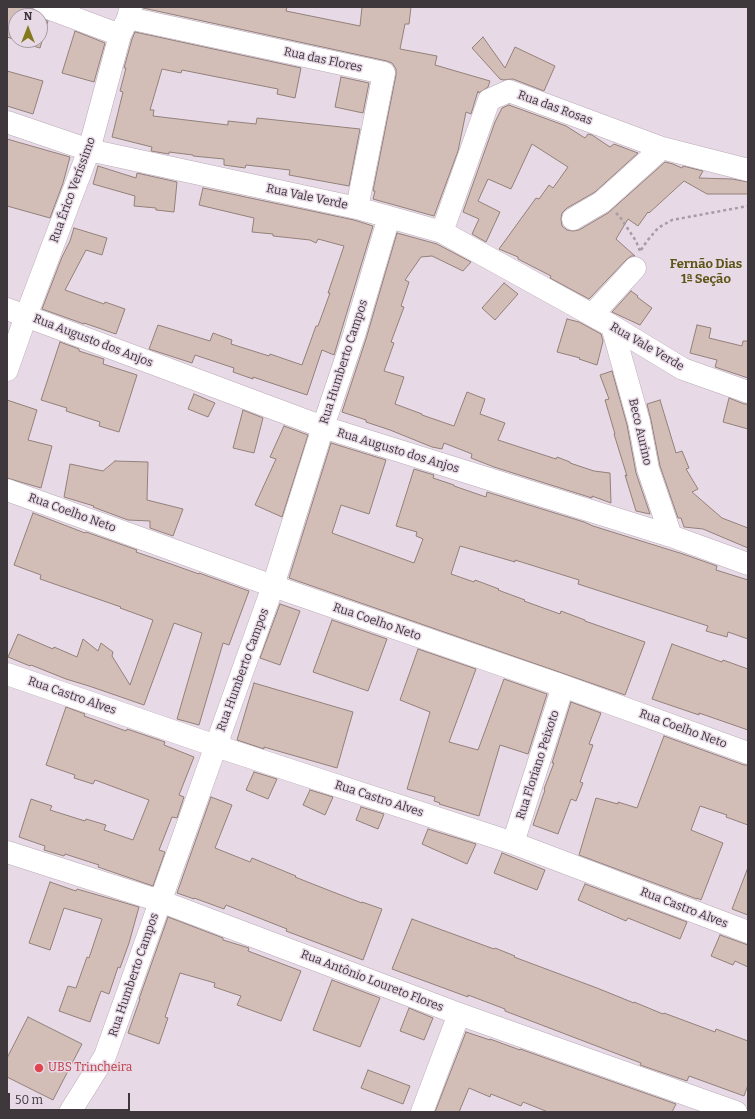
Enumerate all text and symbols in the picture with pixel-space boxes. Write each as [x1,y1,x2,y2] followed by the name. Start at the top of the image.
[8,8,48,48] north arrow
[24,10,32,23] text: N
[282,45,364,75] street label: Rua das Flores
[516,88,594,128] street label: Rua das Rosas
[47,135,99,245] street label: Rua Érico Veríssimo
[265,181,349,213] street label: Rua Vale Verde
[670,256,742,287] district label: Fernão Dias 1ª Seção
[317,298,371,426] street label: Rua Humberto Campos
[31,312,155,370] street label: Rua Augusto dos Anjos
[607,320,687,374] street label: Rua Vale Verde
[625,397,655,467] street label: Beco Aurino
[335,426,461,476] street label: Rua Augusto dos Anjos
[26,490,118,536] street label: Rua Coelho Neto
[331,600,423,644] street label: Rua Coelho Neto
[214,606,272,734] street label: Rua Humberto Campos
[26,674,118,718] street label: Rua Castro Alves
[637,706,729,752] street label: Rua Coelho Neto
[514,709,562,821] street label: Rua Floriano Peixoto
[333,778,425,820] street label: Rua Castro Alves
[638,885,730,931] street label: Rua Castro Alves
[106,911,162,1039] street label: Rua Humberto Campos
[299,947,445,1015] street label: Rua Antônio Loureto Flores
[48,1061,132,1075] place label: UBS Trincheira
[33,1062,45,1074] marker: UBS Trincheira
[10,1085,132,1111] scale bar
[15,1093,43,1107] text: 50 m

